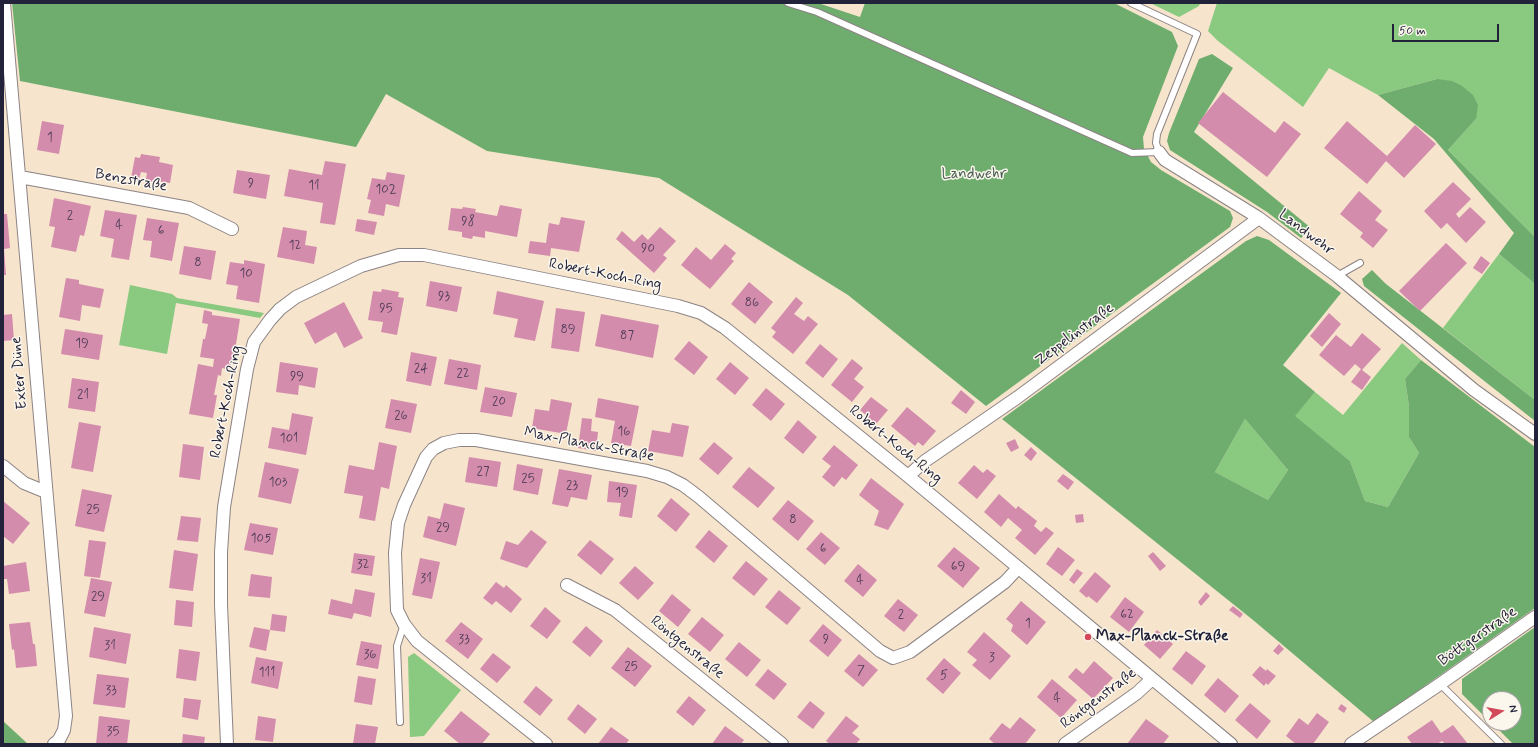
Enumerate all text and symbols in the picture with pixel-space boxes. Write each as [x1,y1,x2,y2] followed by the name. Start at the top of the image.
[1394,16,1501,42] scale bar
[1399,23,1426,39] text: 50 m
[47,130,53,146] house number: 1
[94,166,168,196] street label: Benzstraße
[941,166,1007,184] park label: Landwehr
[248,176,254,192] house number: 9
[308,178,320,194] house number: 11
[376,182,396,198] house number: 102
[1275,206,1337,260] street label: Landwehr
[67,208,73,224] house number: 2
[461,214,475,230] house number: 98
[115,218,123,234] house number: 4
[158,223,164,239] house number: 6
[289,238,301,254] house number: 12
[641,241,655,257] house number: 90
[194,255,202,271] house number: 8
[547,255,663,295] street label: Robert-Koch-Ring
[239,266,253,282] house number: 10
[438,289,450,305] house number: 93
[745,295,759,311] house number: 86
[1032,300,1118,370] street label: Zeppelinstraße
[379,301,393,317] house number: 95
[560,322,576,338] house number: 89
[620,328,634,344] house number: 87
[8,336,32,410] street label: Exter Düne
[75,336,89,352] house number: 19
[207,344,247,460] street label: Robert-Koch-Ring
[414,361,428,377] house number: 24
[456,366,470,382] house number: 22
[290,369,304,385] house number: 99
[77,387,89,403] house number: 21
[492,394,506,410] house number: 20
[845,402,945,488] street label: Robert-Koch-Ring
[394,408,408,424] house number: 26
[522,424,656,466] street label: Max-Planck-Straße
[618,424,630,440] house number: 16
[280,431,298,447] house number: 101
[477,464,489,480] house number: 27
[521,471,535,487] house number: 25
[269,475,287,491] house number: 103
[566,478,578,494] house number: 23
[615,485,629,501] house number: 19
[86,502,100,518] house number: 25
[789,512,797,528] house number: 8
[436,520,450,536] house number: 29
[251,531,271,547] house number: 105
[820,541,826,557] house number: 6
[357,557,369,573] house number: 32
[951,559,965,575] house number: 69
[420,571,432,587] house number: 31
[856,573,864,589] house number: 4
[91,589,105,605] house number: 29
[1435,603,1521,671] street label: Böttgerstraße
[898,607,904,623] house number: 2
[1120,607,1134,623] house number: 62
[646,613,728,683] street label: Röntgenstraße
[1025,616,1031,632] house number: 1
[1096,628,1228,646] place label: Max-Planck-Straße
[458,632,470,648] house number: 33
[823,632,829,648] house number: 9
[1083,632,1093,642] marker: Max-Planck-Straße
[104,638,116,654] house number: 31
[363,647,377,663] house number: 36
[989,650,995,666] house number: 3
[624,659,638,675] house number: 25
[857,663,865,679] house number: 7
[259,665,275,681] house number: 111
[1058,665,1140,733] street label: Röntgenstraße
[940,668,948,684] house number: 5
[105,683,117,699] house number: 33
[1053,691,1061,707] house number: 4
[1482,691,1522,731] north arrow
[1505,704,1520,714] text: N
[107,724,119,740] house number: 35

